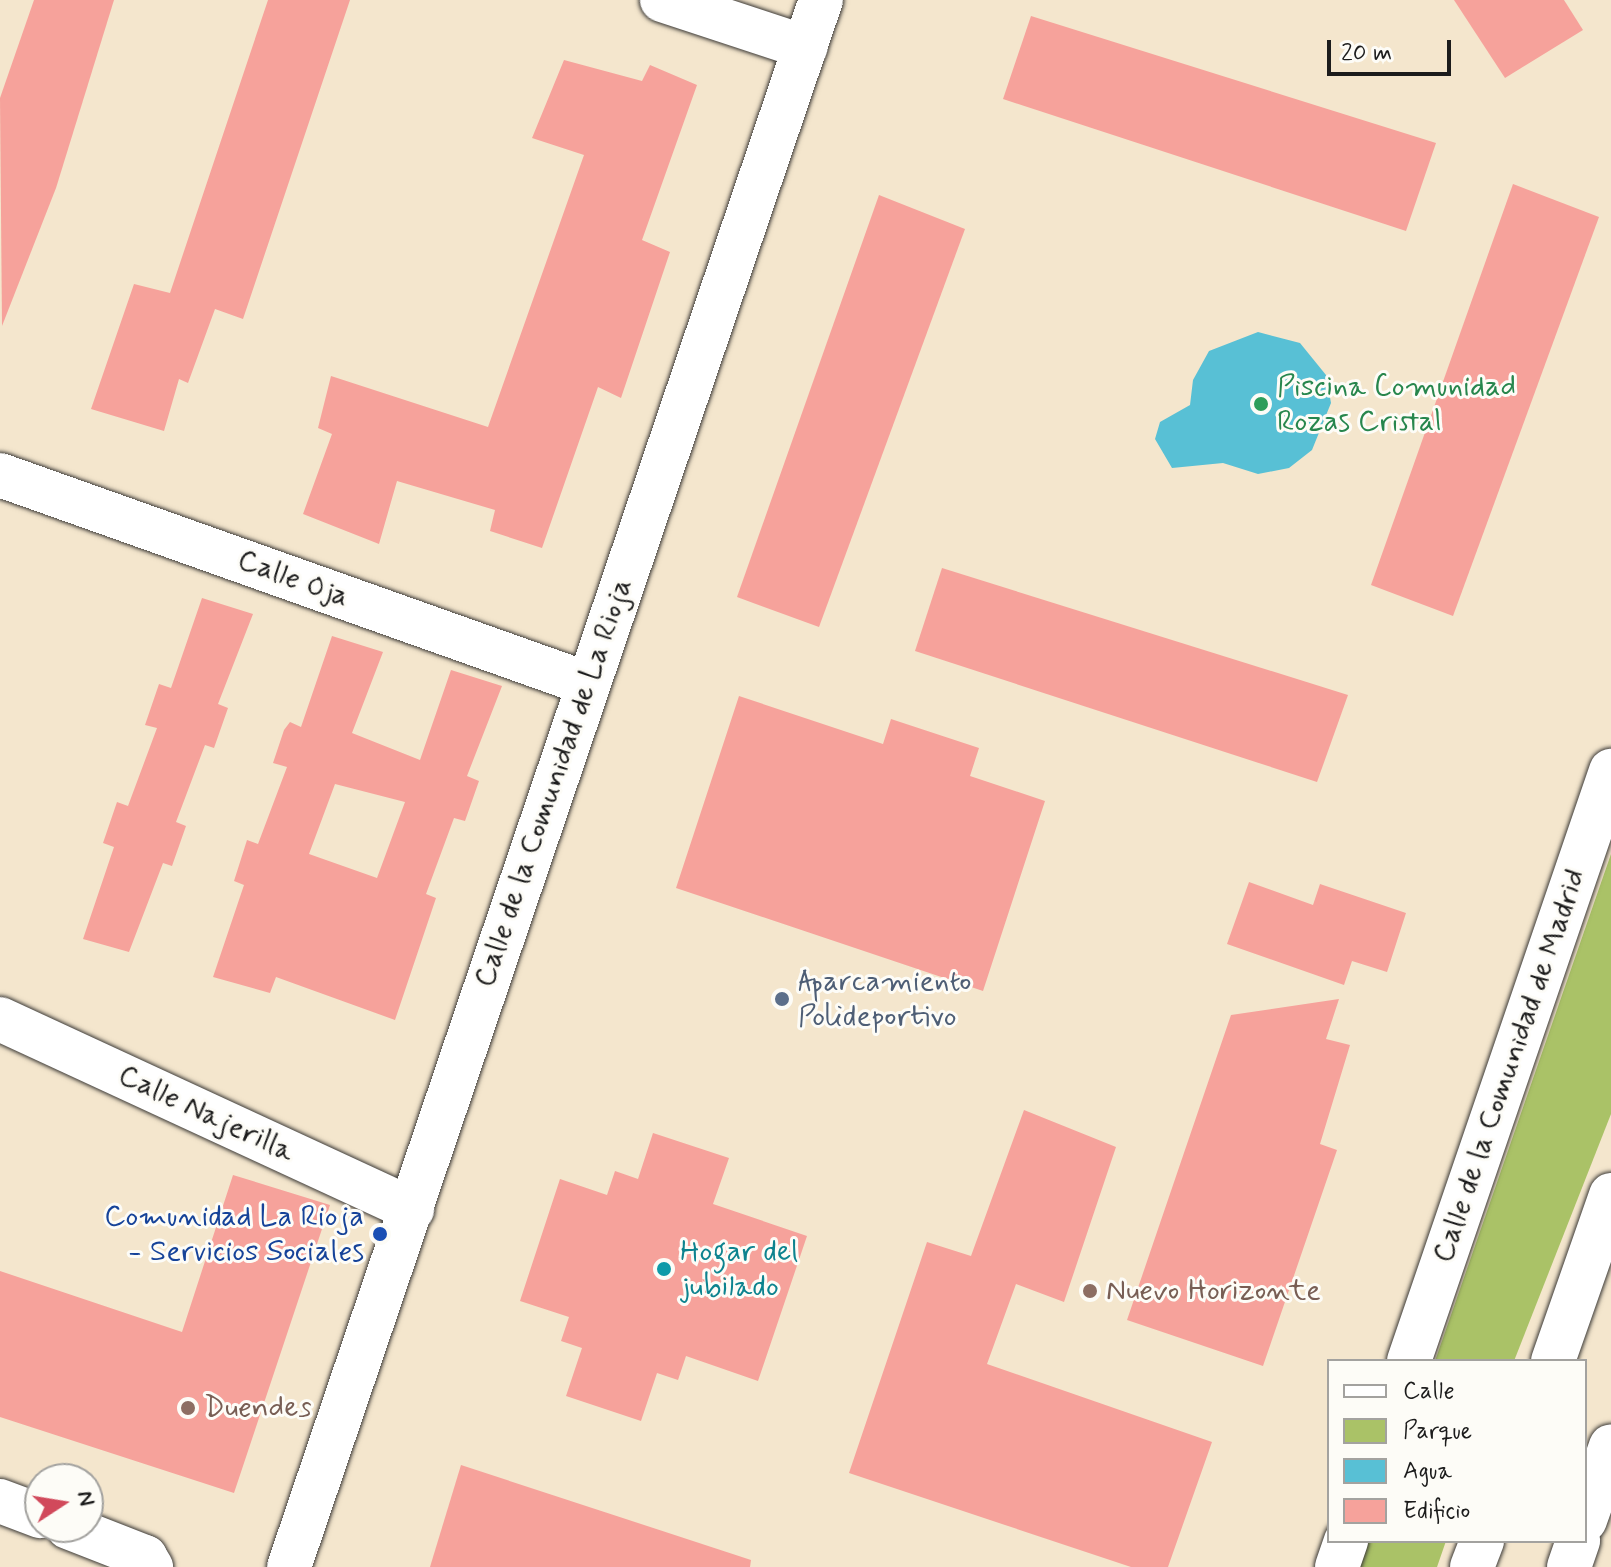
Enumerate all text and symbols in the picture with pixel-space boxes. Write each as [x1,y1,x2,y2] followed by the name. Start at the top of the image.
[1331,24,1455,74] scale bar
[1341,38,1392,69] text: 20 m
[1277,369,1522,440] place label: Piscina Comunidad Rozas Cristal
[1252,395,1270,413] marker: Piscina Comunidad Rozas Cristal
[232,542,354,616] street label: Calle Oja
[465,569,643,997] street label: Calle de la Comunidad de La Rioja
[1424,860,1596,1272] street label: Calle de la Comunidad de Madrid
[798,964,971,1034] place label: Aparcamiento Polideportivo
[773,990,791,1008] marker: Aparcamiento Polideportivo
[115,1059,297,1169] street label: Calle Najerilla
[100,1199,364,1270] place label: Comunidad La Rioja - Servicios Sociales
[371,1225,389,1243] marker: Comunidad La Rioja - Servicios Sociales
[680,1234,799,1304] place label: Hogar del jubilado
[655,1260,673,1278] marker: Hogar del jubilado
[1106,1273,1307,1309] place label: Nuevo Horizonte
[1081,1282,1099,1300] marker: Nuevo Horizonte
[1327,1359,1587,1543] legend
[1403,1376,1455,1407] text: Calle
[204,1390,312,1426] place label: Duendes
[179,1399,197,1417] marker: Duendes
[1403,1416,1472,1447] text: Parque
[1403,1456,1452,1487] text: Agua
[24,1463,104,1543] north arrow
[70,1488,101,1509] text: N
[1403,1496,1470,1527] text: Edificio

